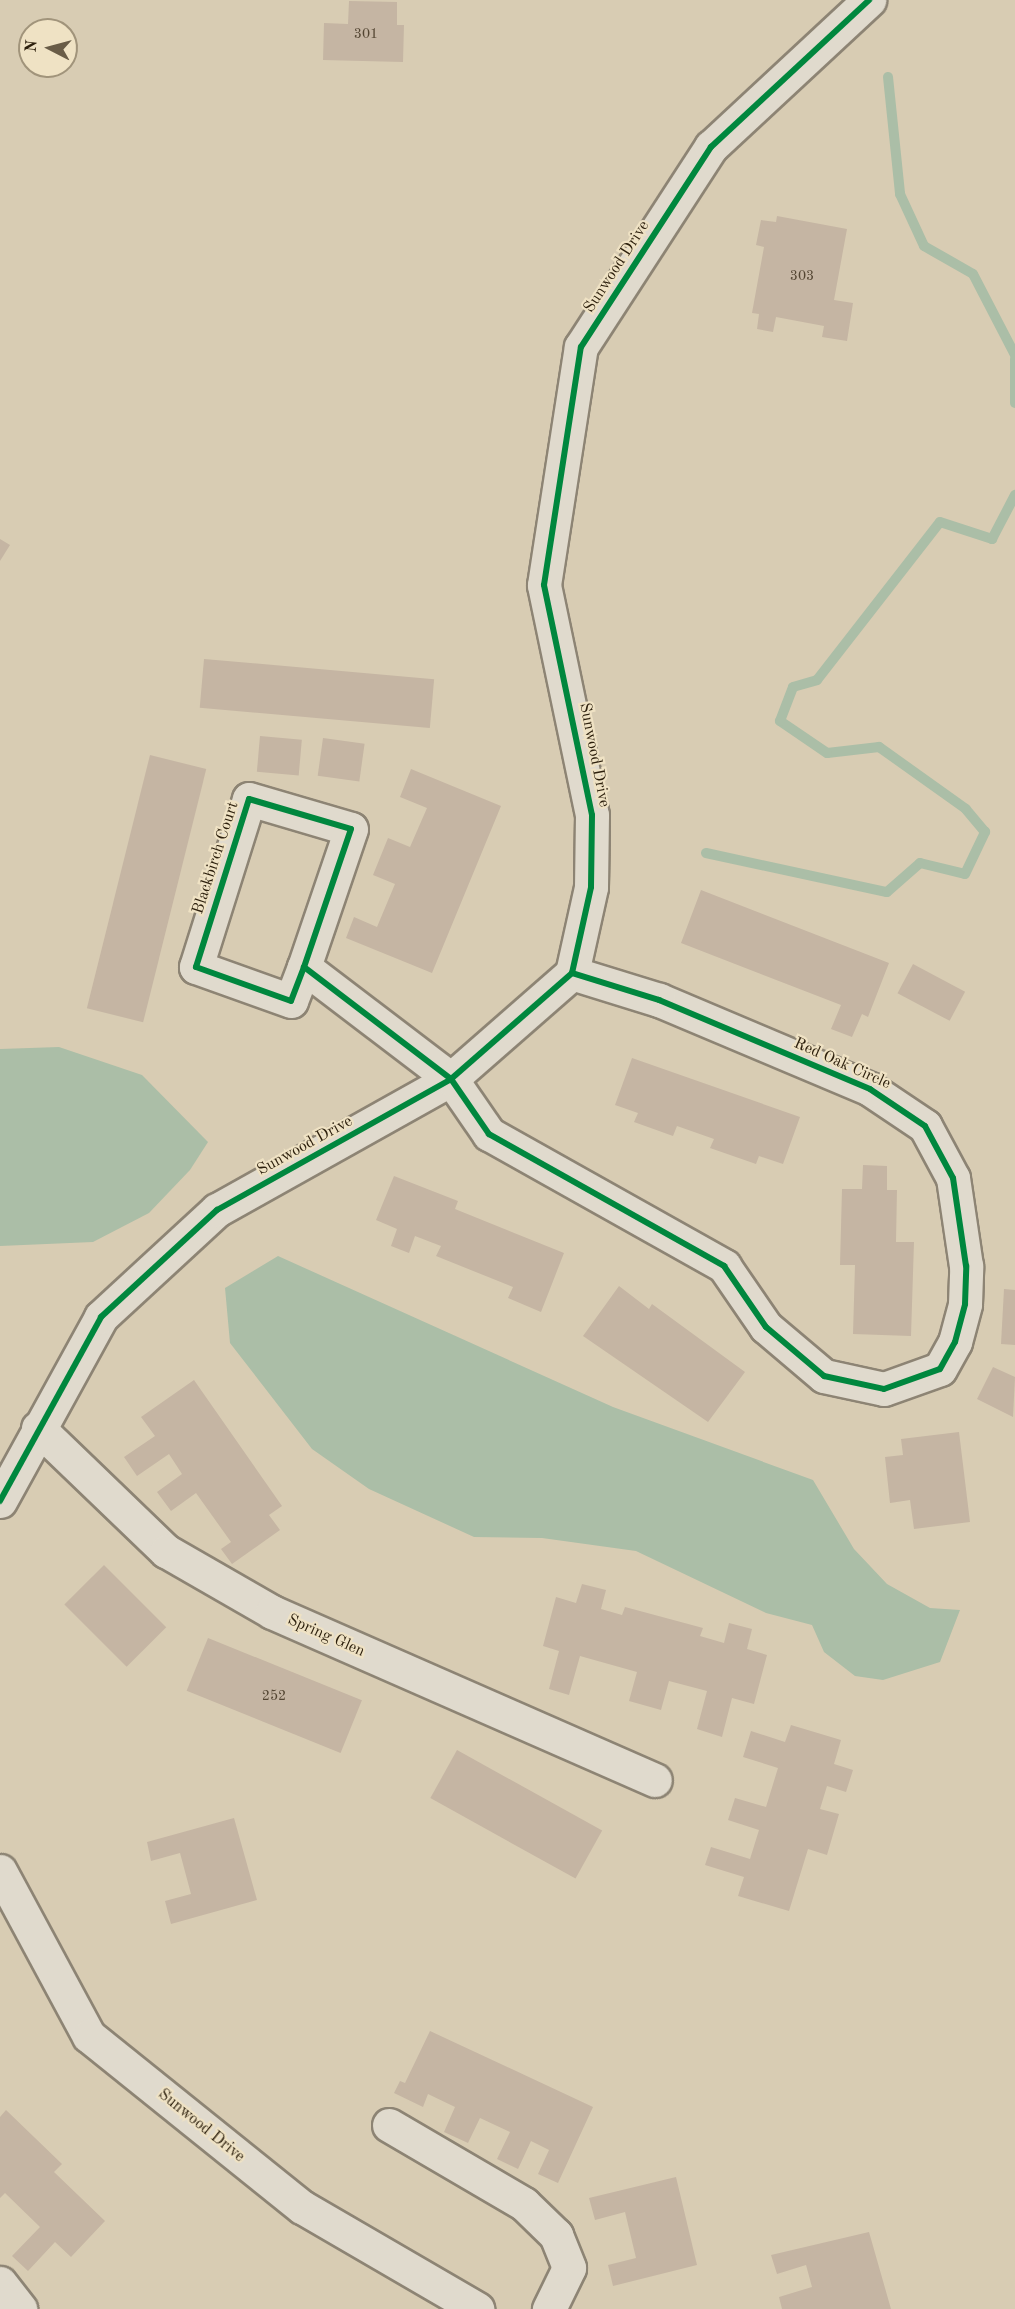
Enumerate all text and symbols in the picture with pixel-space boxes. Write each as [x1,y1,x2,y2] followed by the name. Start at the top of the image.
[18,18,78,78] north arrow
[354,26,378,42] house number: 301
[23,39,41,53] text: N
[580,217,654,317] street label: Sunwood Drive
[790,268,814,284] house number: 303
[574,701,614,809] street label: Sunwood Drive
[189,799,243,917] street label: Blackbirch Court
[791,1034,893,1094] street label: Red Oak Circle
[254,1112,356,1180] street label: Sunwood Drive
[284,1610,368,1662] street label: Spring Glen
[262,1688,286,1704] house number: 252
[154,2085,248,2167] street label: Sunwood Drive

